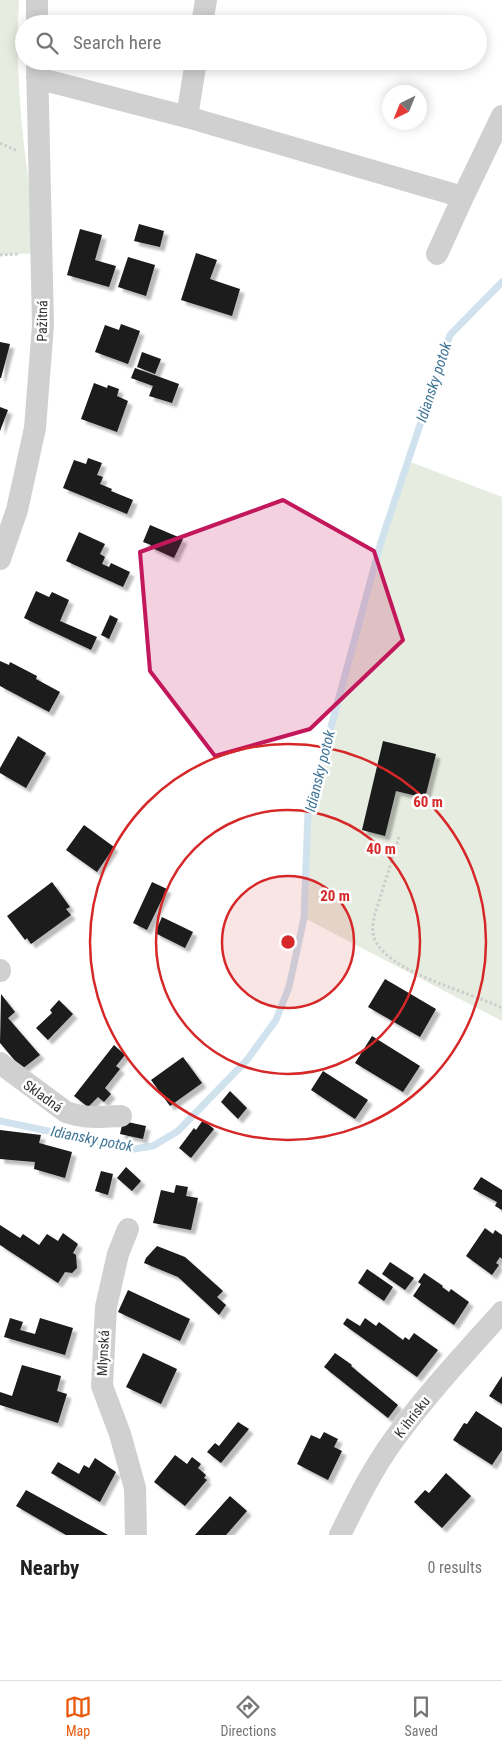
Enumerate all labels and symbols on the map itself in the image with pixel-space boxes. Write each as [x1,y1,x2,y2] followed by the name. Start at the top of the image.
[382,85,427,130] north arrow
[34,300,50,342] street label: Pažitná
[413,339,456,424] water label: Idiansky potok
[301,728,339,814] water label: Idiansky potok
[413,793,443,811] text: 60 m
[366,840,396,858] text: 40 m
[320,887,350,905] text: 20 m
[279,933,297,951] centre of rings
[21,1077,65,1115] street label: Skladná
[49,1122,135,1156] water label: Idiansky potok
[94,1330,112,1376] street label: Mlynská
[391,1393,433,1441] street label: K ihrisku

